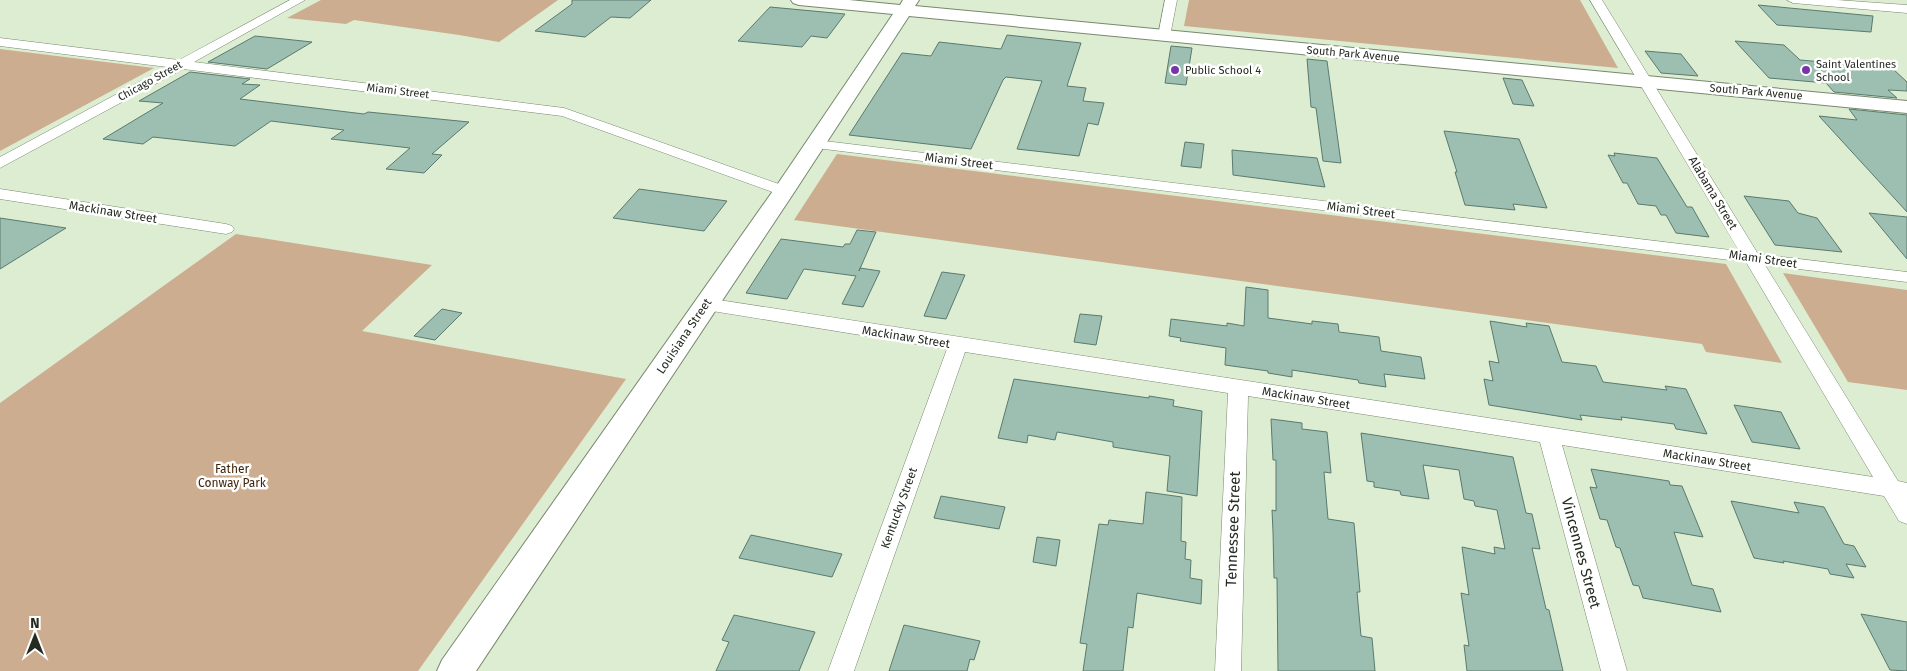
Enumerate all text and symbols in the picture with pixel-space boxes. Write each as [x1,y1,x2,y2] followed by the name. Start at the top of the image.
[1306,43,1400,65] street label: South Park Avenue
[116,58,184,104] street label: Chicago Street
[1816,58,1896,84] place label: Saint Valentines School
[1169,64,1181,76] marker: Public School 4
[1185,64,1261,77] place label: Public School 4
[1800,64,1812,76] marker: Saint Valentines School
[366,81,430,101] street label: Miami Street
[1709,81,1803,103] street label: South Park Avenue
[924,150,995,172] street label: Miami Street
[1686,154,1741,233] street label: Alabama Street
[68,198,159,226] street label: Mackinaw Street
[1326,199,1397,221] street label: Miami Street
[1728,247,1799,271] street label: Miami Street
[654,295,715,376] street label: Louisiana Street
[861,323,952,351] street label: Mackinaw Street
[1261,384,1352,412] street label: Mackinaw Street
[1662,446,1753,474] street label: Mackinaw Street
[198,462,267,490] park label: Father Conway Park
[878,465,920,550] street label: Kentucky Street
[1222,470,1244,587] street label: Tennessee Street
[1558,496,1605,611] street label: Vincennes Street
[10,611,60,661] north arrow
[30,615,40,632] text: N

